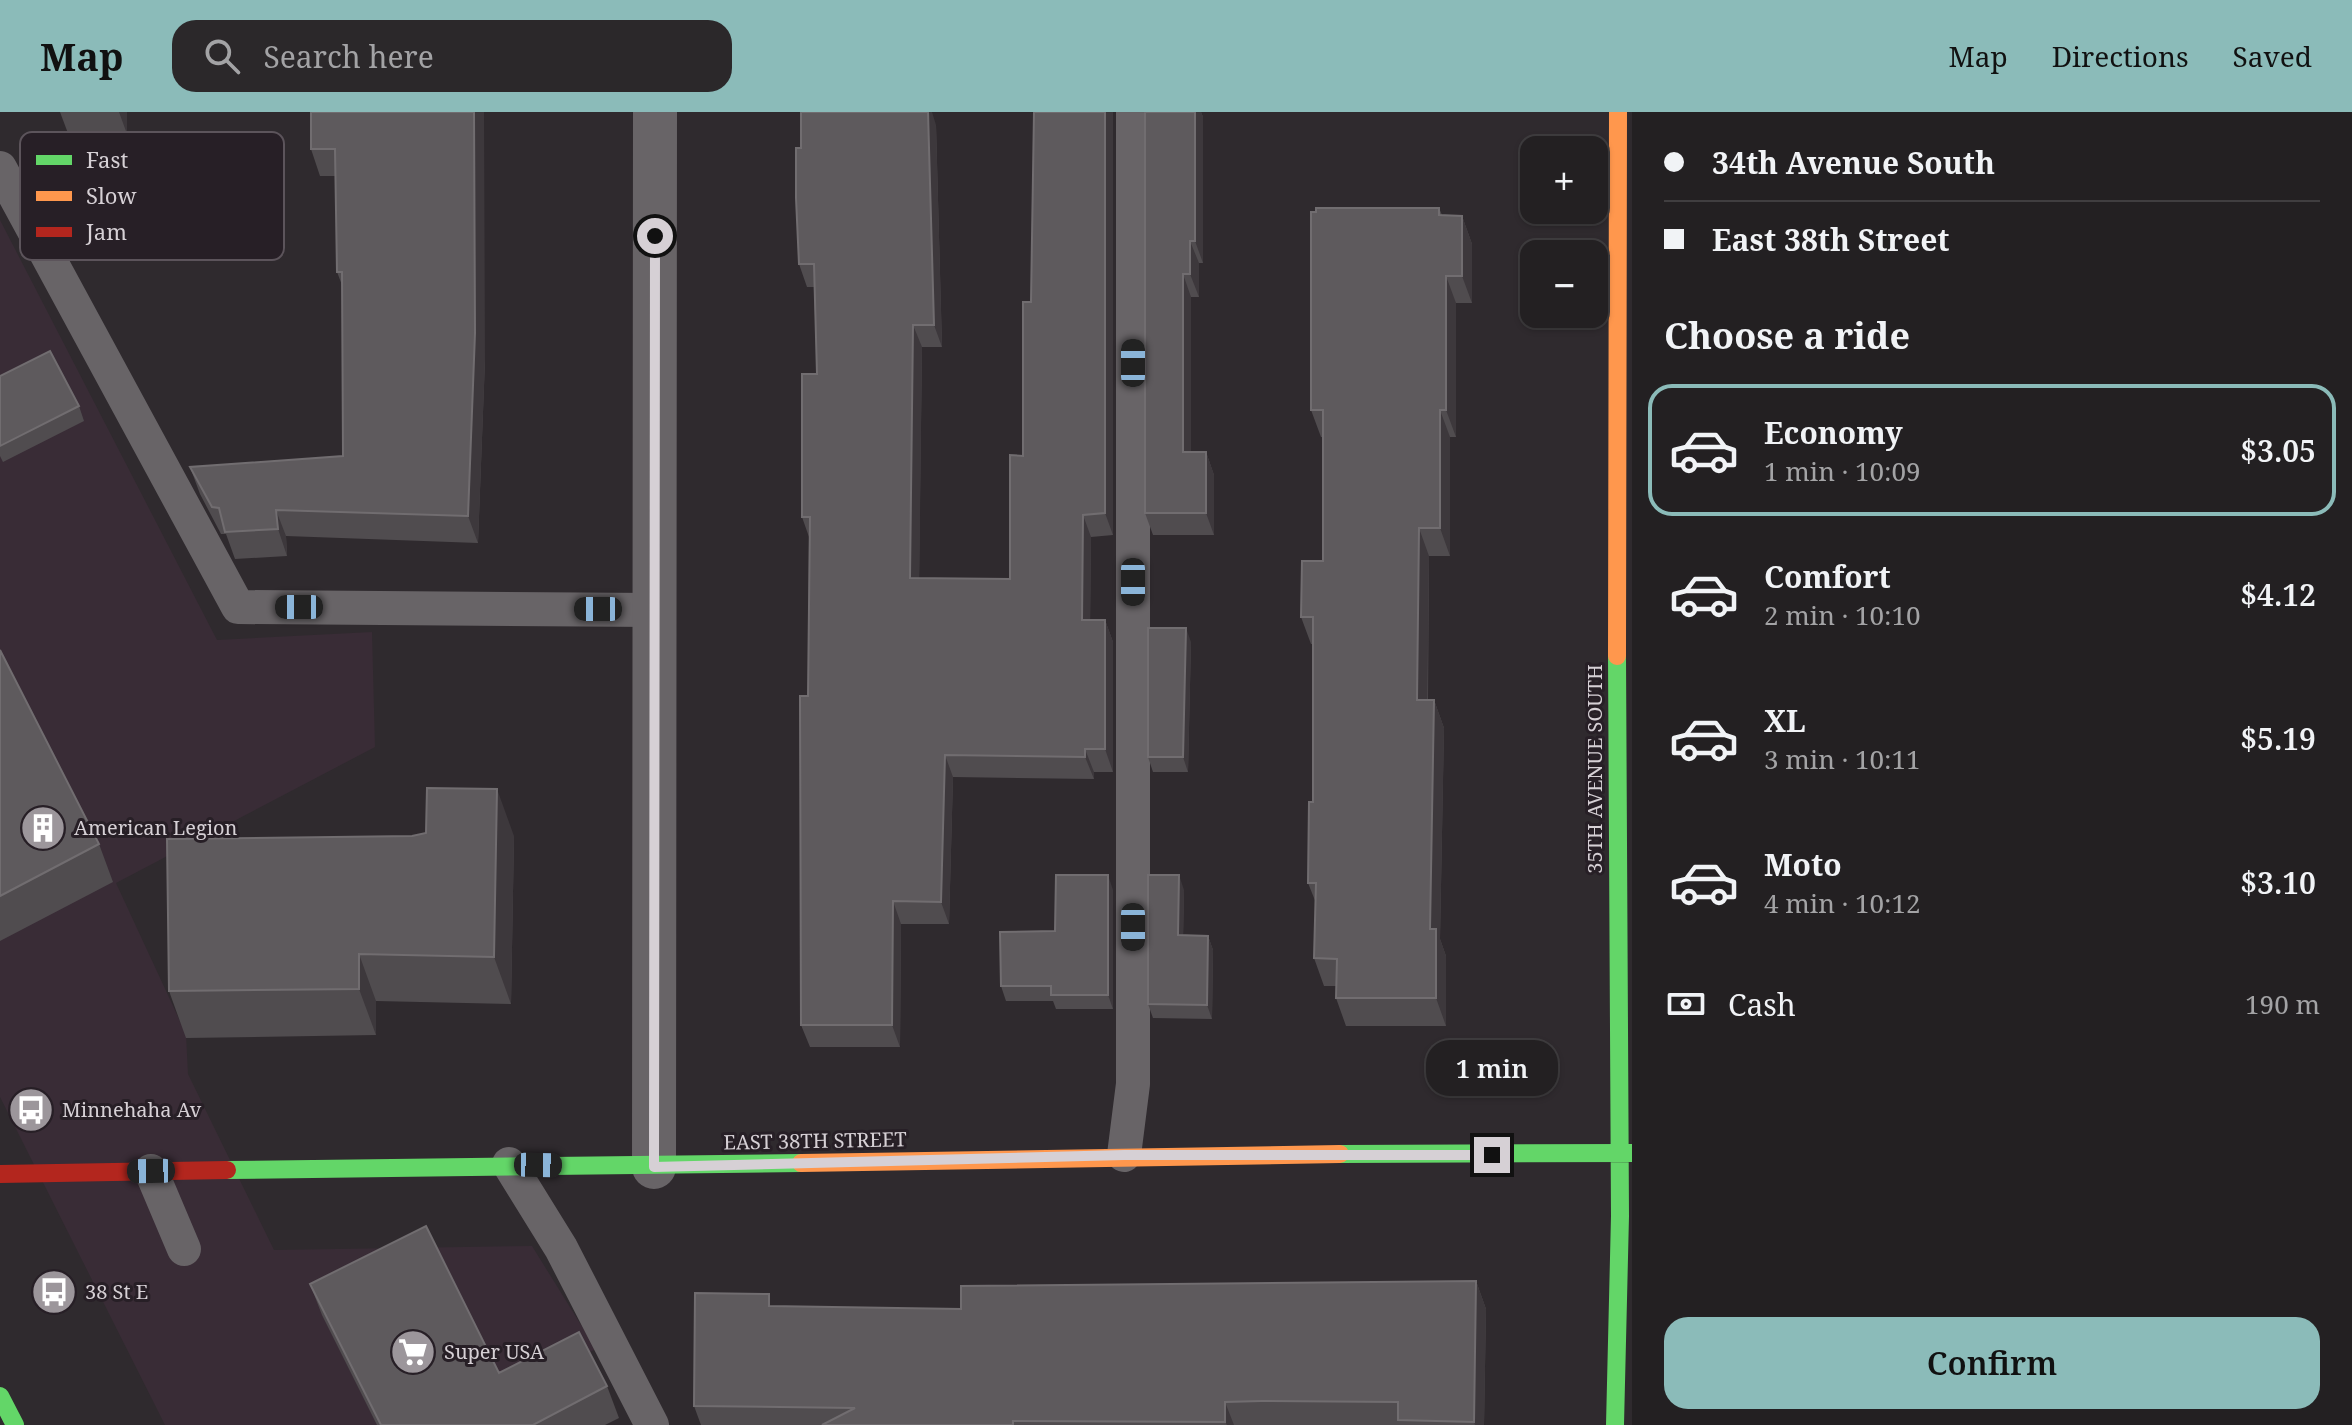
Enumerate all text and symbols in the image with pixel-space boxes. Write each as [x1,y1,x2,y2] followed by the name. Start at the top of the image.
[172,20,732,92] search box
[40,30,124,82] text: Map
[200,34,244,78] icon: search
[264,36,434,77] text: Search here
[1948,37,2008,75] text: Map
[2052,37,2189,75] text: Directions
[2233,37,2312,75] text: Saved
[20,132,284,260] legend
[1520,136,1608,328] map controls
[1520,136,1608,224] button: +
[1712,142,1995,183] text: 34th Avenue South
[86,144,128,174] text: Fast
[86,180,136,210] text: Slow
[85,216,127,246] text: Jam
[637,218,673,254] route start
[1712,219,1950,260] text: East 38th Street
[1520,240,1608,328] button: −
[1664,311,1910,360] text: Choose a ride
[1121,339,1145,387] car
[1764,412,1903,453] text: Economy
[1668,414,1740,486] icon: car
[2240,430,2316,471] text: $3.05
[1764,453,1921,489] text: 1 min · 10:09
[1764,556,1891,597] text: Comfort
[1121,558,1145,606] car
[1668,558,1740,630] icon: car
[2240,574,2316,615] text: $4.12
[275,595,323,619] car
[574,597,622,621] car
[1764,597,1921,633] text: 2 min · 10:10
[1581,664,1608,874] street label: 35TH AVENUE SOUTH
[1764,700,1806,741] text: XL
[1668,702,1740,774] icon: car
[2240,718,2316,759] text: $5.19
[1764,741,1921,777] text: 3 min · 10:11
[19,804,67,852] building icon: American Legion
[74,814,238,841] place label: American Legion
[1764,844,1842,885] text: Moto
[1668,846,1740,918] icon: car
[2240,862,2316,903] text: $3.10
[1764,885,1921,921] text: 4 min · 10:12
[1121,903,1145,951] car
[1664,982,1708,1026] icon: cash
[1728,984,1796,1025] text: Cash
[2245,986,2320,1022] text: 190 m
[1426,1039,1558,1095] callout: 1 min
[1456,1050,1528,1086] text: 1 min
[7,1086,55,1134] bus stop icon: Minnehaha Av
[62,1096,202,1123] place label: Minnehaha Av
[723,1125,907,1156] street label: EAST 38TH STREET
[1474,1137,1510,1173] route end
[514,1153,562,1177] car
[127,1159,175,1183] car
[30,1268,78,1316] bus stop icon: 38 St E
[85,1278,148,1305] place label: 38 St E
[1664,1317,2320,1409] button: Confirm
[389,1328,437,1376] supermarket icon: Super USA
[444,1338,545,1365] place label: Super USA

